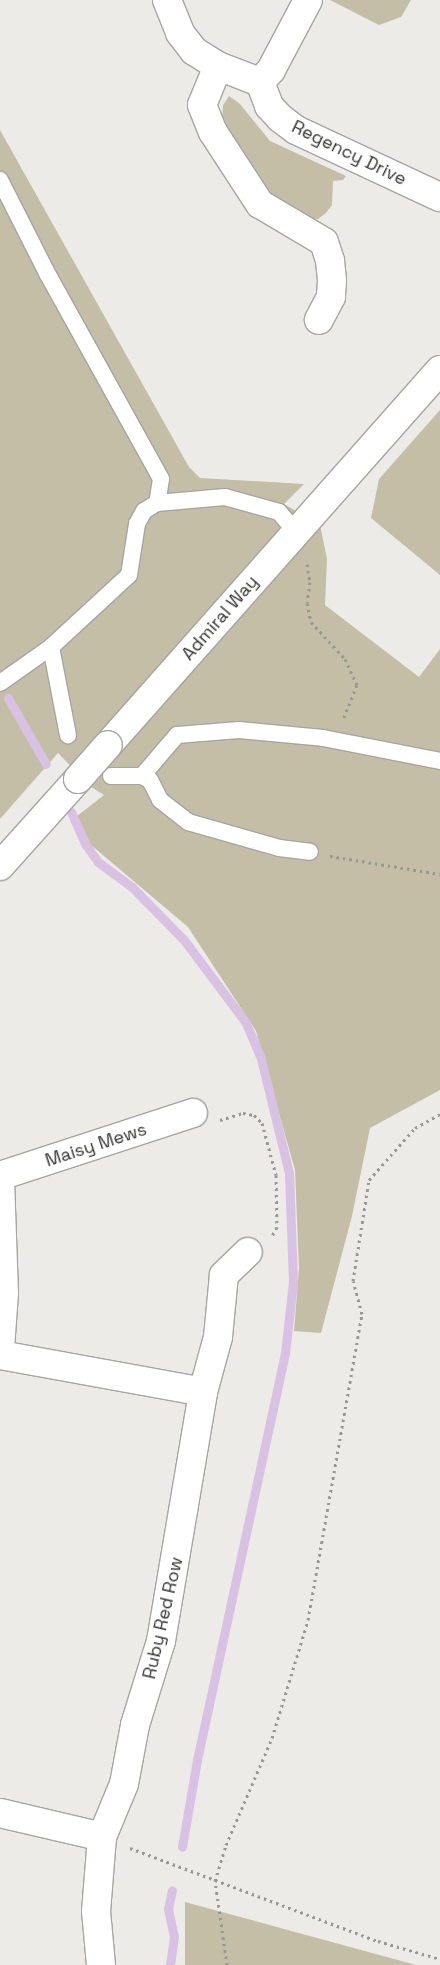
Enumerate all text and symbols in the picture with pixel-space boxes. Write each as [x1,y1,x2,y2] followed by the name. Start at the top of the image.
[288,116,410,190] street label: Regency Drive
[177,571,263,665] street label: Admiral Way
[43,1118,149,1172] street label: Maisy Mews
[138,1555,188,1681] street label: Ruby Red Row

